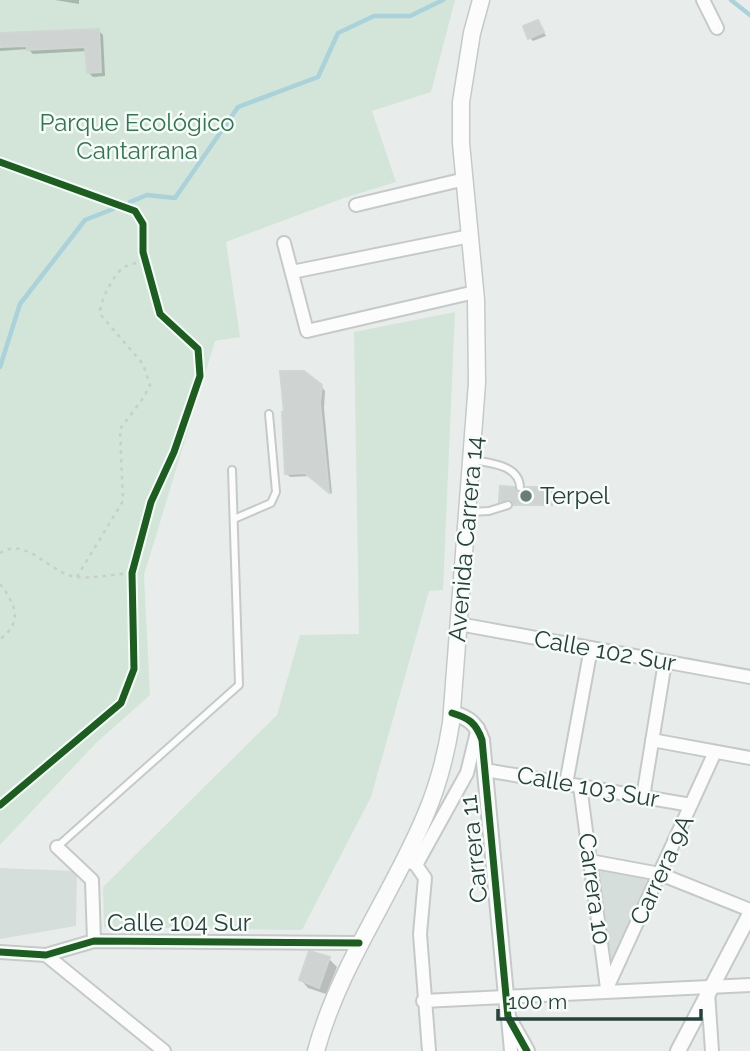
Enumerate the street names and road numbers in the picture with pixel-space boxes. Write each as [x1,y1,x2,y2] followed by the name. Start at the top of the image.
[442,435,489,643] street label: Avenida Carrera 14
[532,624,679,677] street label: Calle 102 Sur
[515,760,662,813] street label: Calle 103 Sur
[453,794,494,904] street label: Carrera 11
[623,810,700,929] street label: Carrera 9A
[572,831,617,947] street label: Carrera 10
[107,908,252,937] street label: Calle 104 Sur

